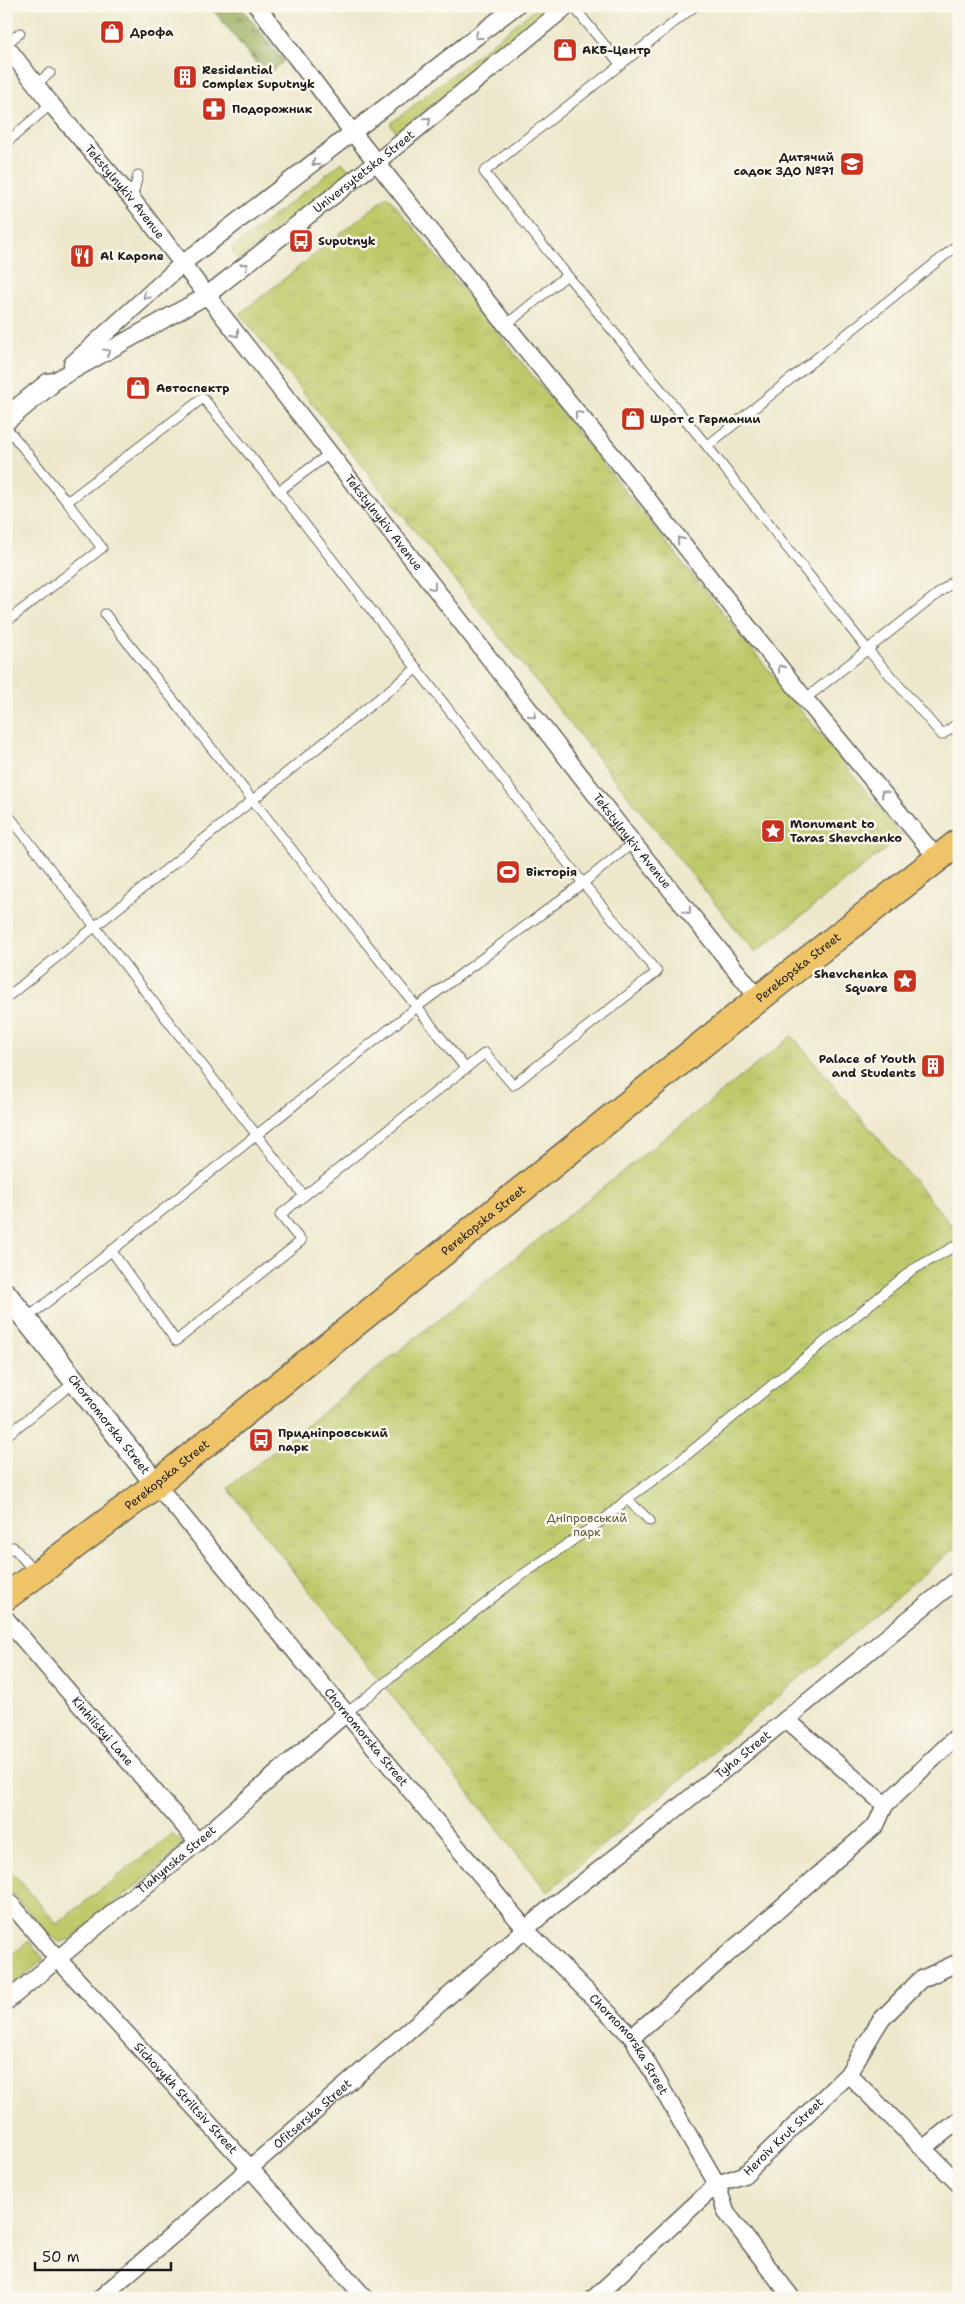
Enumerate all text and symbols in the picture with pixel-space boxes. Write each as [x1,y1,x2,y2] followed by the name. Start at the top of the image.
[99,19,125,45] shop icon: Дрофа
[130,24,174,40] place label: Дрофа
[475,31,484,39] one-way arrow
[552,37,578,63] shop icon: АКБ-Центр
[582,42,651,58] place label: АКБ-Центр
[202,62,315,92] place label: Residential Complex Suputnyk
[172,64,198,90] building icon: Residential Complex Suputnyk
[201,96,227,122] pharmacy icon: Подорожник
[232,101,313,117] place label: Подорожник
[422,118,431,126] one-way arrow
[310,127,418,217] street label: Universytetska Street
[81,141,168,242] street label: Tekstylnykiv Avenue
[734,149,835,179] place label: Дитячий садок ЗДО №71
[839,151,865,177] school or university icon: Дитячий садок ЗДО №71
[312,157,321,165] one-way arrow
[288,228,314,254] bus stop icon: Suputnyk
[318,233,376,249] place label: Suputnyk
[69,243,95,269] restaurant icon: Al Kapone
[100,248,164,264] place label: Al Kapone
[240,263,249,272] one-way arrow
[143,291,152,300] one-way arrow
[231,328,239,337] one-way arrow
[102,348,111,358] one-way arrow
[125,375,151,401] shop icon: Автоспектр
[156,380,229,396] place label: Автоспектр
[620,406,646,432] shop icon: Шрот с Германии
[575,410,584,419] one-way arrow
[650,411,761,427] place label: Шрот с Германии
[341,471,426,574] street label: Tekstylnykiv Avenue
[677,537,686,546] one-way arrow
[427,581,435,590] one-way arrow
[778,665,786,674] one-way arrow
[527,709,536,719] one-way arrow
[589,790,675,892] street label: Tekstylnykiv Avenue
[881,790,890,799] one-way arrow
[790,816,902,846] place label: Monument to Taras Shevchenko
[760,818,786,844] place icon: Monument to Taras Shevchenko
[495,859,521,885] sports icon: Вікторія
[526,864,577,880] place label: Вікторія
[683,905,691,914] one-way arrow
[752,929,844,1006] street label: Perekopska Street
[814,966,889,996] place label: Shevchenka Square
[892,968,918,994] place icon: Shevchenka Square
[819,1051,916,1081] place label: Palace of Youth and Students
[920,1053,946,1079] building icon: Palace of Youth and Students
[438,1182,529,1259] street label: Perekopska Street
[64,1371,153,1478] street label: Chornomorska Street
[278,1425,388,1455] place label: Придніпровський парк
[248,1427,274,1453] bus stop icon: Придніпровський парк
[121,1436,213,1514] street label: Perekopska Street
[547,1510,627,1540] park label: Дніпровський парк
[321,1685,412,1790] street label: Chornomorska Street
[68,1693,137,1769] street label: Kinhiiskyi Lane
[712,1727,774,1782] street label: Tyha Street
[134,1822,219,1898] street label: Tiahynska Street
[586,1990,672,2098] street label: Chornomorska Street
[130,2039,241,2157] street label: Sichovykh Striltsiv Street
[270,2076,355,2152] street label: Ofitserska Street
[740,2094,827,2179] street label: Heroiv Krut Street
[35,2239,171,2271] scale bar
[42,2247,80,2267] text: 50 m

